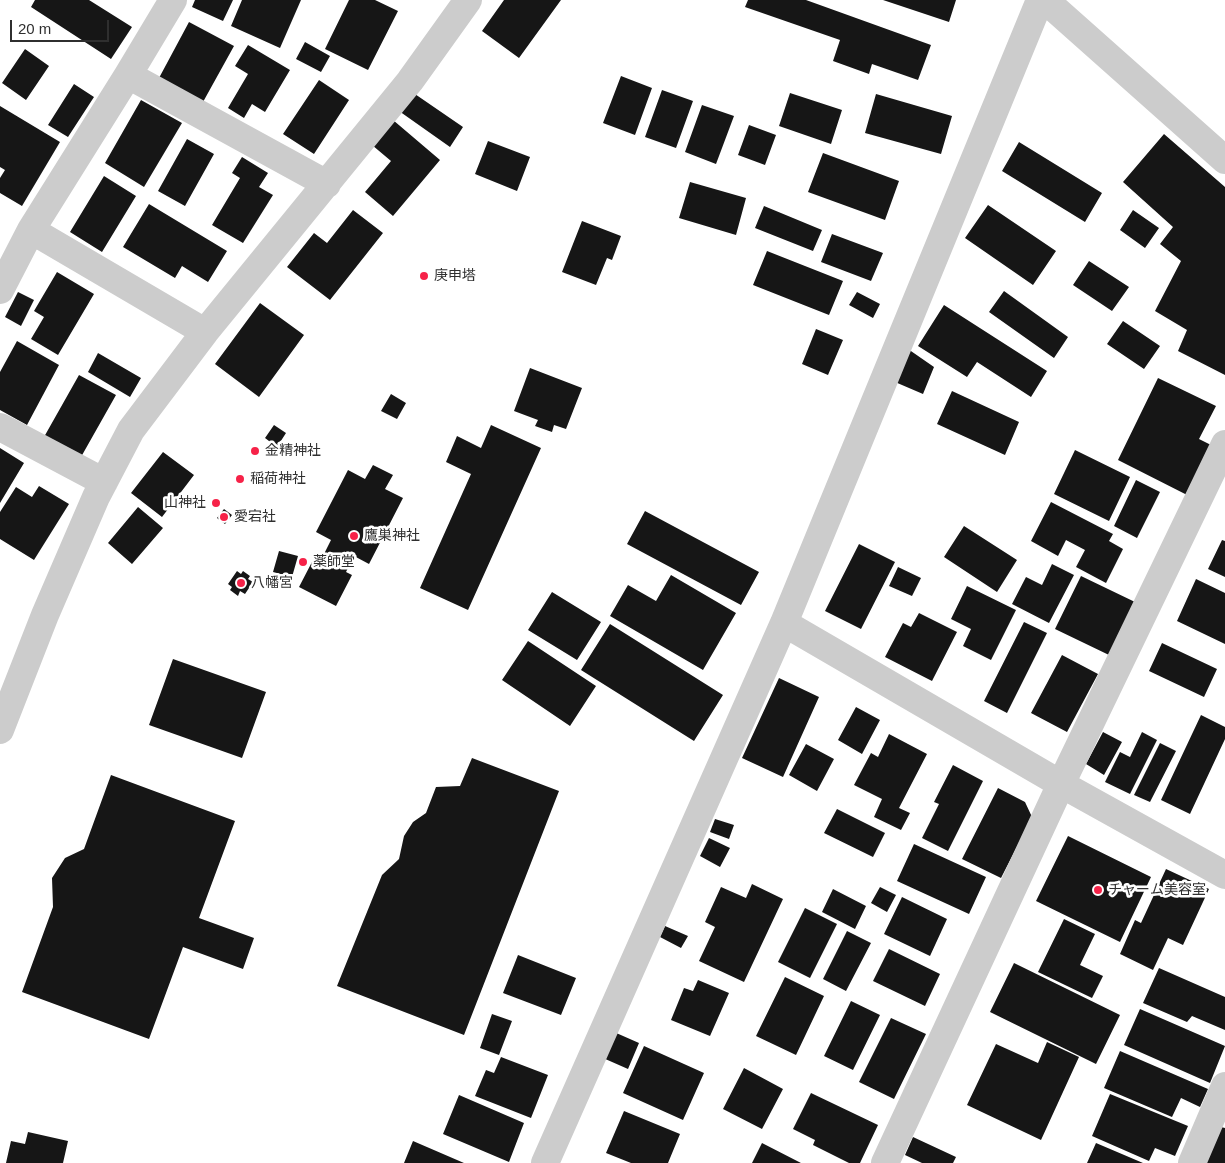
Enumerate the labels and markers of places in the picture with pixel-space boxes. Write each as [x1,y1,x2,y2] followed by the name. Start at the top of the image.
[434,268,476,284] place label: 庚申塔
[418,270,430,282] marker: 庚申塔
[265,443,321,459] place label: 金精神社
[249,445,261,457] marker: 金精神社
[250,471,306,487] place label: 稲荷神社
[234,473,246,485] marker: 稲荷神社
[164,495,206,511] place label: 山神社
[210,497,222,509] marker: 山神社
[234,509,276,525] place label: 愛宕社
[218,511,230,523] marker: 愛宕社
[364,528,420,544] place label: 鷹巣神社
[348,530,360,542] marker: 鷹巣神社
[313,554,355,570] place label: 薬師堂
[297,556,309,568] marker: 薬師堂
[251,575,293,591] place label: 八幡宮
[235,577,247,589] marker: 八幡宮
[1108,882,1206,898] place label: チャーム美容室
[1092,884,1104,896] marker: チャーム美容室

